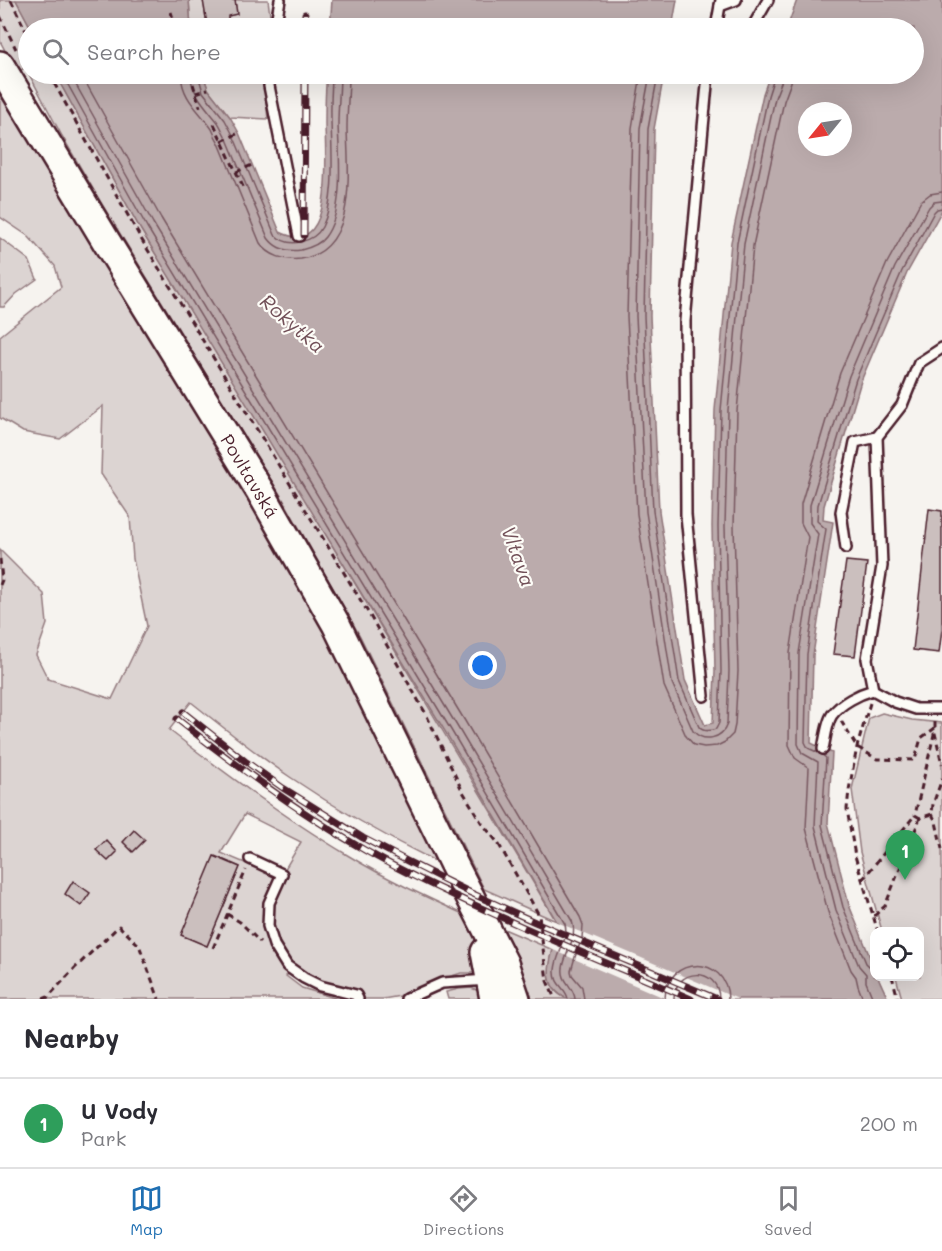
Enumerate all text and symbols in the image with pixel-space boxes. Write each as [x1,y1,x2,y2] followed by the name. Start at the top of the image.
[18,18,924,84] search box
[39,35,72,68] icon: search
[87,37,221,66] text: Search here
[798,102,852,156] north arrow
[255,288,331,358] water label: Rokytka
[216,430,284,522] street label: Povltavská
[496,522,542,590] water label: Vltava
[468,651,497,680] your location
[886,830,924,880] pin: 1
[870,927,924,981] map controls
[870,927,924,981] button: locate
[24,1021,119,1055] text: Nearby
[81,1096,158,1125] text: U Vody
[39,1110,48,1136] text: 1
[860,1110,918,1136] text: 200 m
[81,1125,126,1151] text: Park
[130,1182,163,1239] tab: Map
[423,1182,504,1239] tab: Directions
[764,1182,812,1239] tab: Saved

